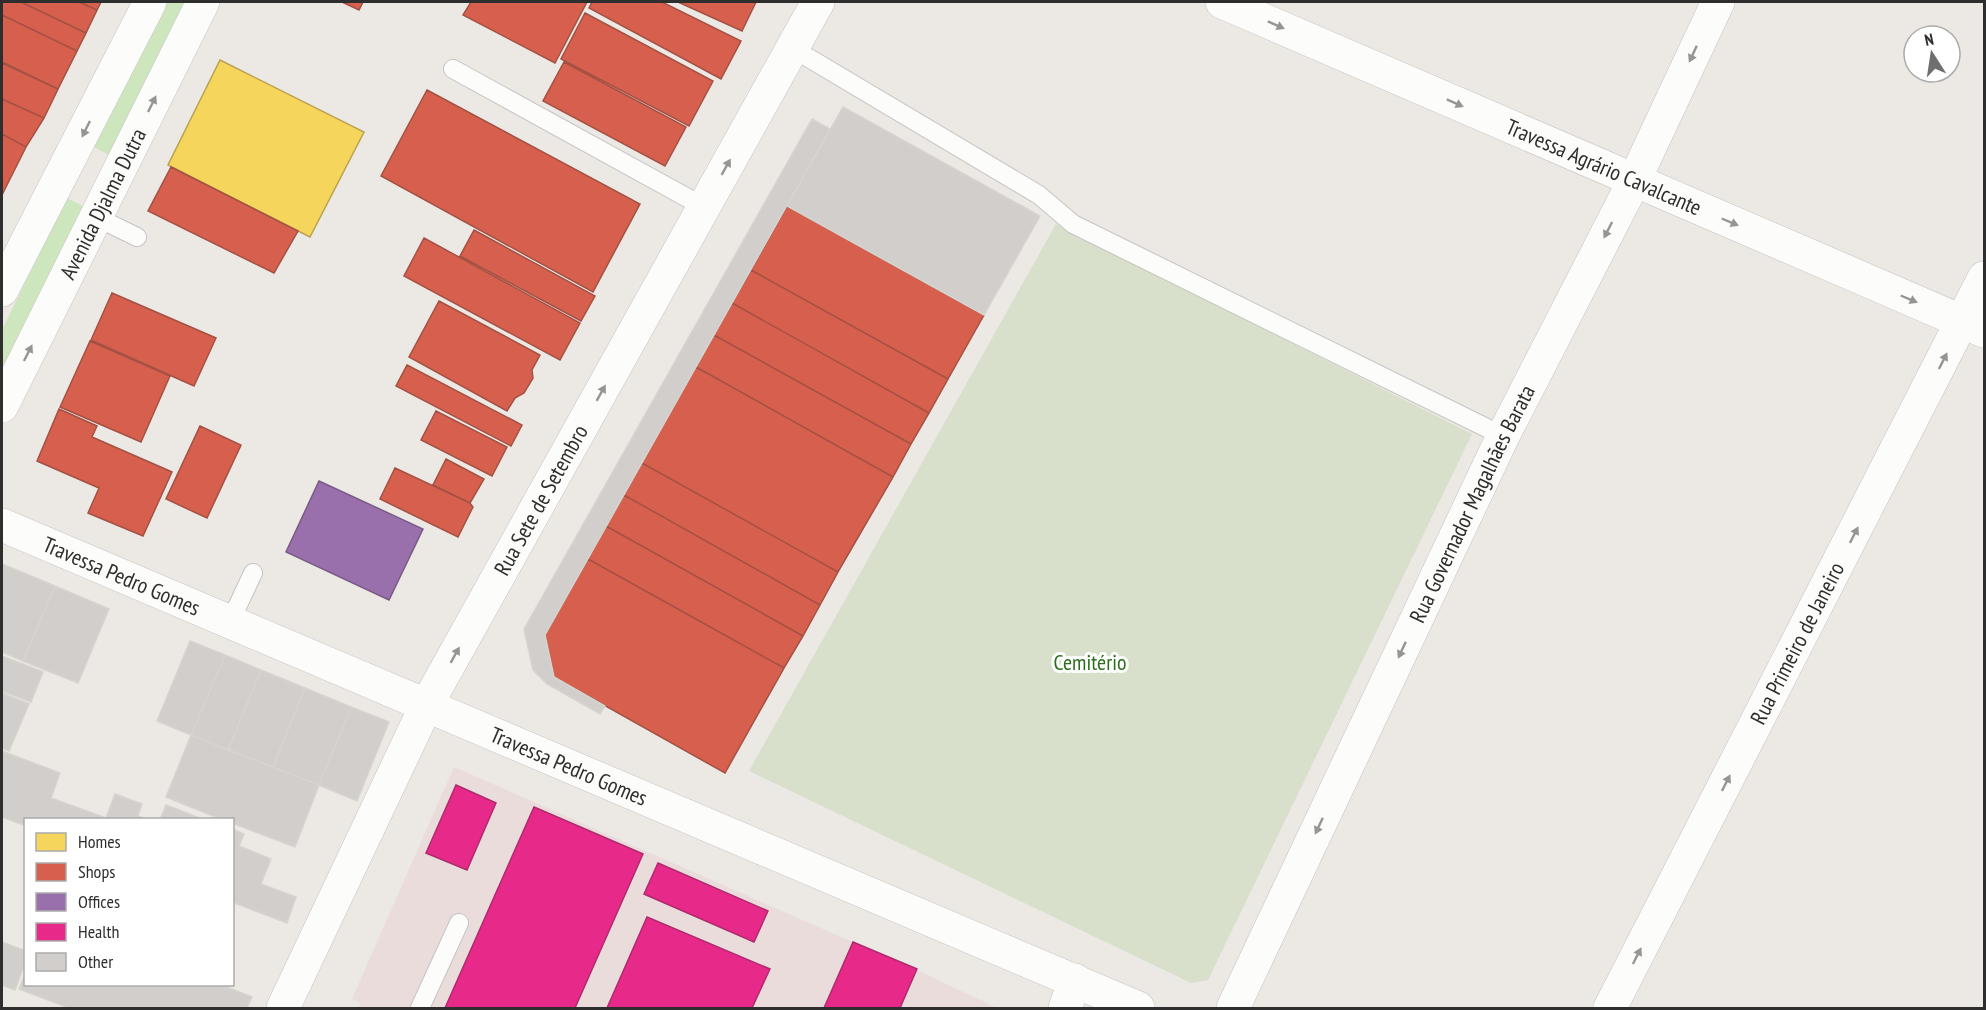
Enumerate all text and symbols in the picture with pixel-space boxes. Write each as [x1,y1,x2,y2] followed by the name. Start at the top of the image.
[1267,21,1285,30] one-way arrow
[1902,24,1962,84] north arrow
[1923,29,1935,50] text: N
[1688,46,1698,64] one-way arrow
[148,95,157,112] one-way arrow
[1446,98,1464,108] one-way arrow
[1502,112,1706,221] street label: Travessa Agrário Cavalcante
[81,121,91,138] one-way arrow
[53,124,152,284] street label: Avenida Djalma Dutra
[721,159,731,176] one-way arrow
[1721,218,1739,227] one-way arrow
[1604,222,1613,239] one-way arrow
[1900,295,1918,304] one-way arrow
[23,345,32,362] one-way arrow
[1938,353,1947,370] one-way arrow
[1403,380,1541,627] street label: Rua Governador Magalhães Barata
[596,384,606,401] one-way arrow
[488,420,594,580] street label: Rua Sete de Setembro
[1849,526,1858,543] one-way arrow
[39,530,204,622] street label: Travessa Pedro Gomes
[1744,557,1850,729] street label: Rua Primeiro de Janeiro
[1398,642,1407,659] one-way arrow
[450,646,460,663] one-way arrow
[1054,648,1126,676] park label: Cemitério
[486,720,652,812] street label: Travessa Pedro Gomes
[1721,774,1731,791] one-way arrow
[24,818,234,986] legend
[1314,818,1323,835] one-way arrow
[78,830,121,853] text: Homes
[78,860,115,883] text: Shops
[78,890,120,913] text: Offices
[78,920,119,943] text: Health
[1632,948,1642,965] one-way arrow
[78,950,113,973] text: Other

